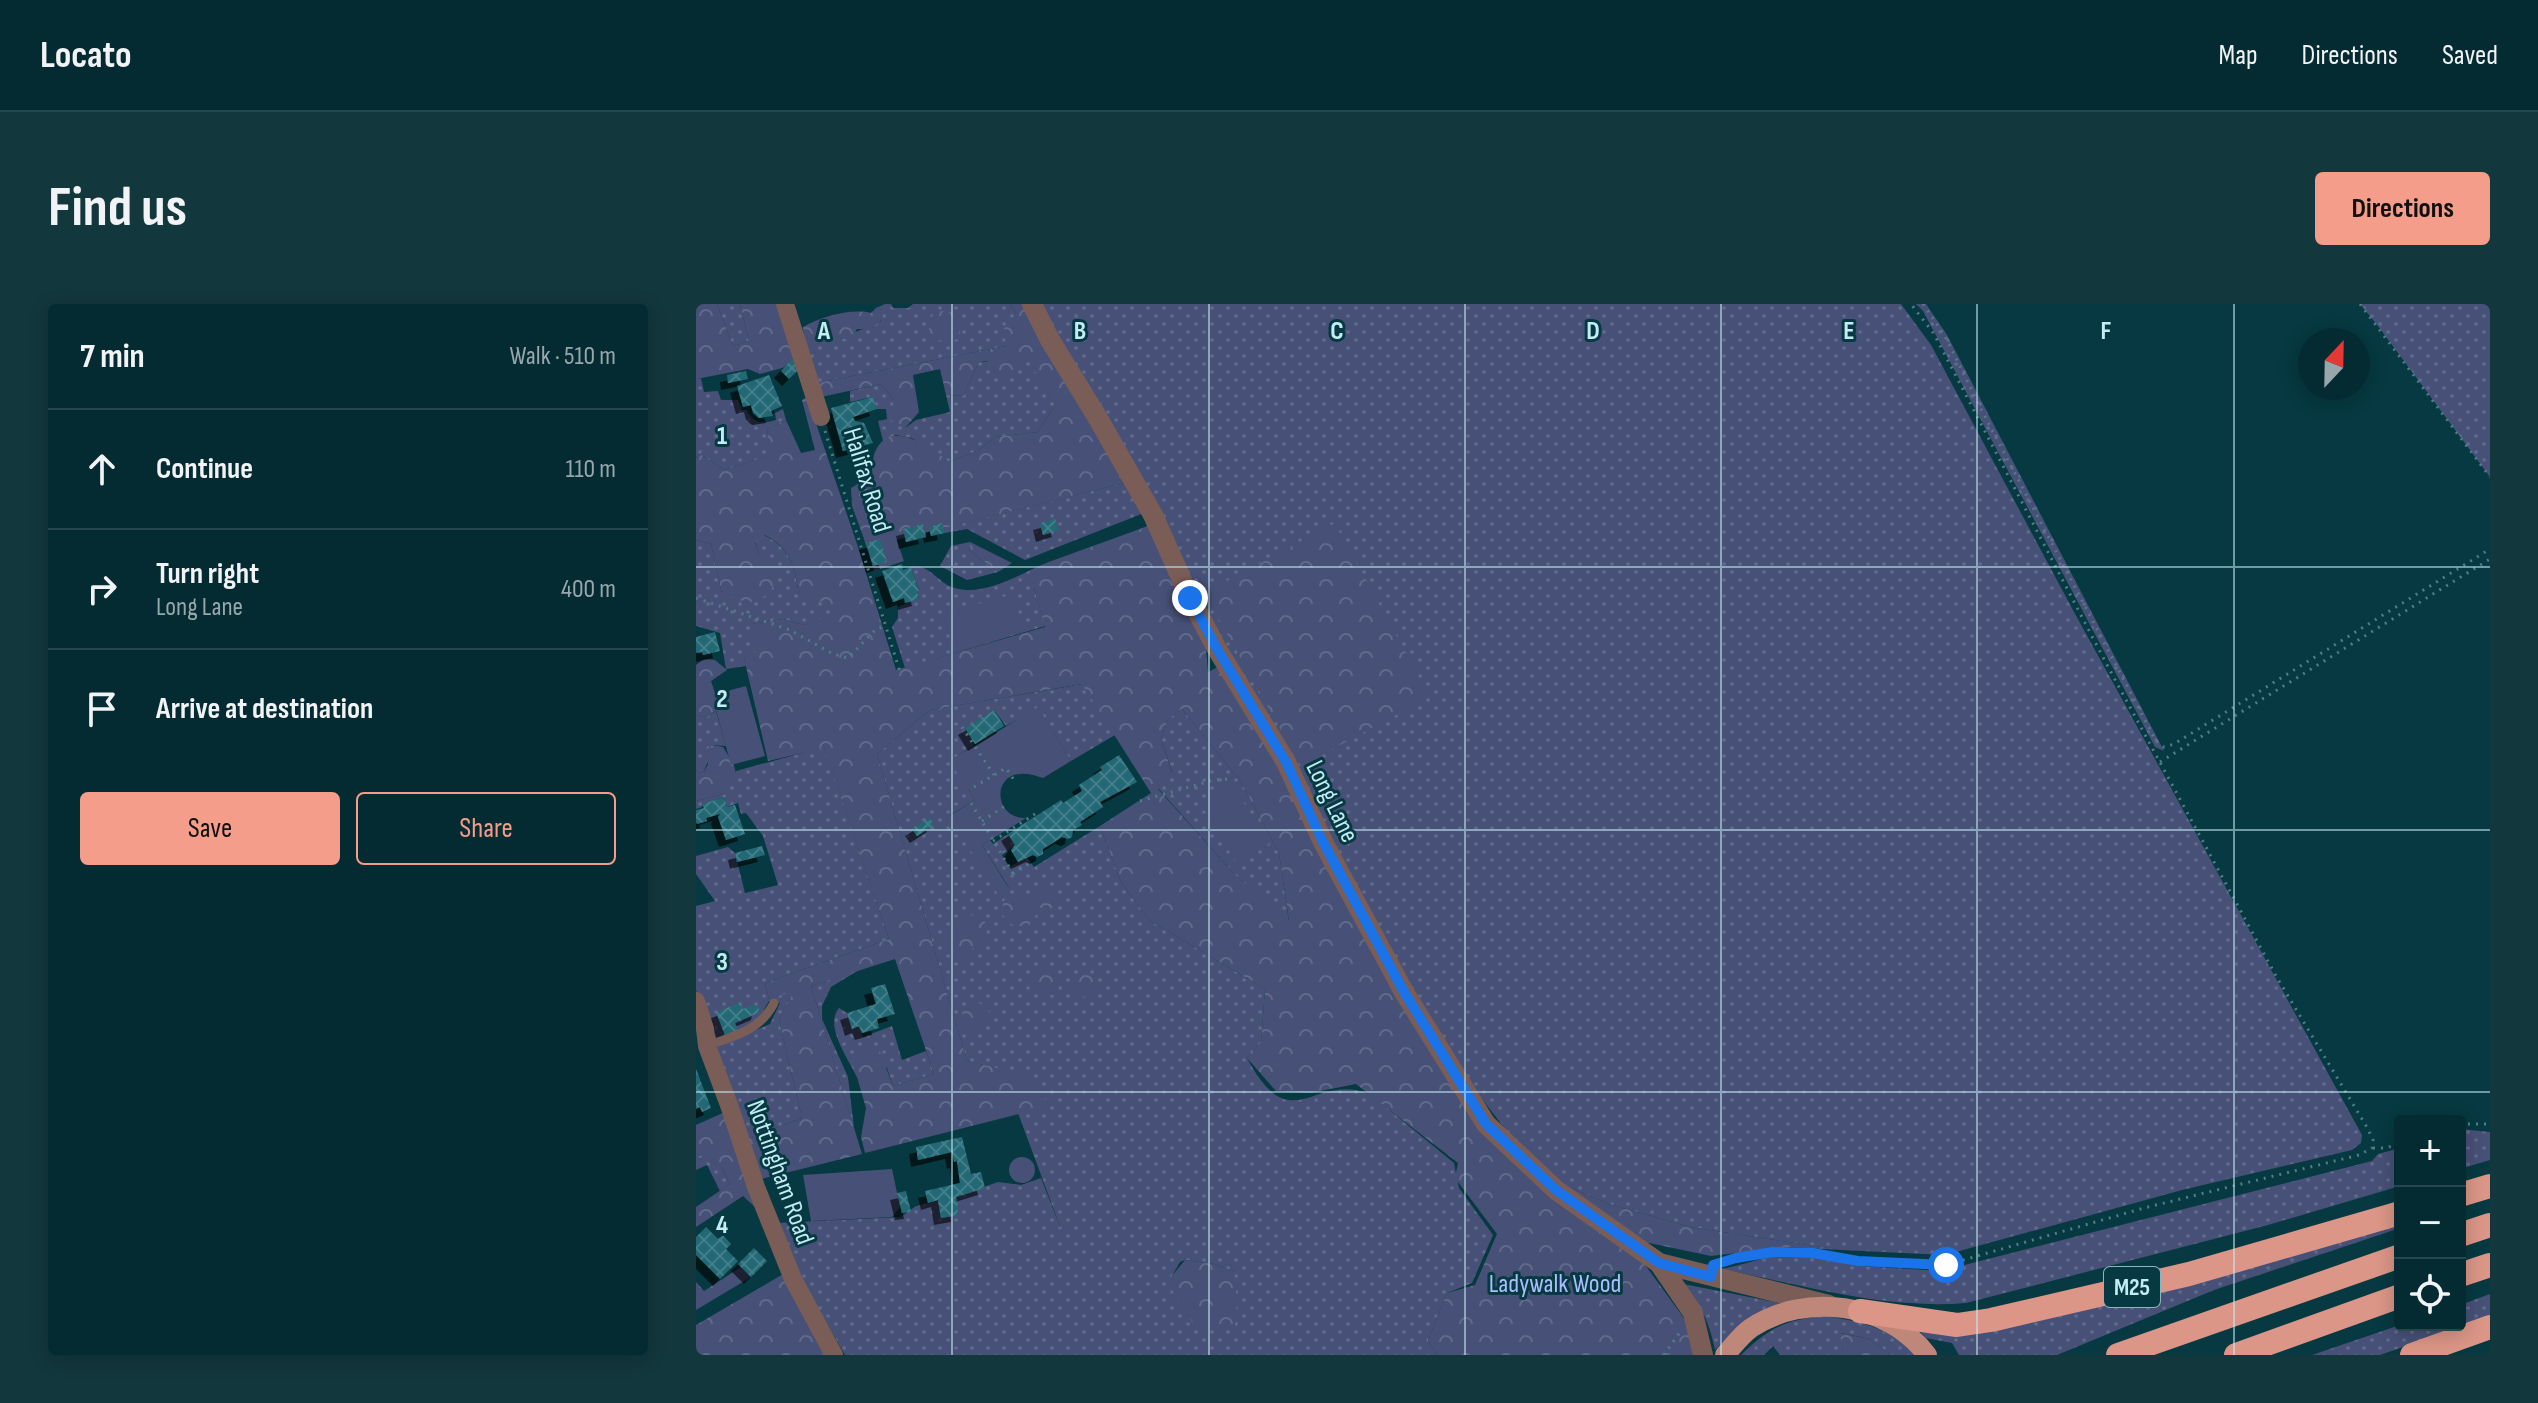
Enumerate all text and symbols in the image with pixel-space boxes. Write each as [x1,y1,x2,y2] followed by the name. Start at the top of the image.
[40,33,131,78] text: Locato
[2219,39,2258,72] text: Map
[2302,39,2398,72] text: Directions
[2442,39,2498,72] text: Saved
[2315,172,2490,245] button: Directions
[48,175,187,242] text: Find us
[817,316,831,347] text: A
[1074,316,1086,347] text: B
[1330,316,1344,347] text: C
[1586,316,1600,347] text: D
[1843,316,1855,347] text: E
[2101,316,2112,347] text: F
[2298,328,2370,400] north arrow
[80,336,145,377] text: 7 min
[510,341,616,372] text: Walk · 510 m
[717,421,727,452] text: 1
[836,424,897,537] street label: Halifax Road
[80,447,124,491] icon: ahead
[156,451,253,487] text: Continue
[565,454,616,485] text: 110 m
[156,556,259,592] text: Turn right
[80,567,124,611] icon: right
[561,574,616,605] text: 400 m
[1172,580,1208,616] route end
[156,592,243,623] text: Long Lane
[716,684,728,715] text: 2
[80,687,124,731] icon: arrive
[156,691,373,727] text: Arrive at destination
[1299,756,1365,848] street label: Long Lane
[80,792,340,865] button: Save
[356,792,616,865] button: Share
[716,947,728,978] text: 3
[739,1096,820,1249] street label: Nottingham Road
[2394,1115,2466,1331] map controls
[2394,1115,2466,1187] button: +
[2394,1187,2466,1259] button: −
[716,1210,728,1241] text: 4
[1928,1247,1964,1283] route start
[2394,1259,2466,1331] button: locate
[2104,1267,2160,1307] road number: M25
[1489,1269,1621,1300] park label: Ladywalk Wood

